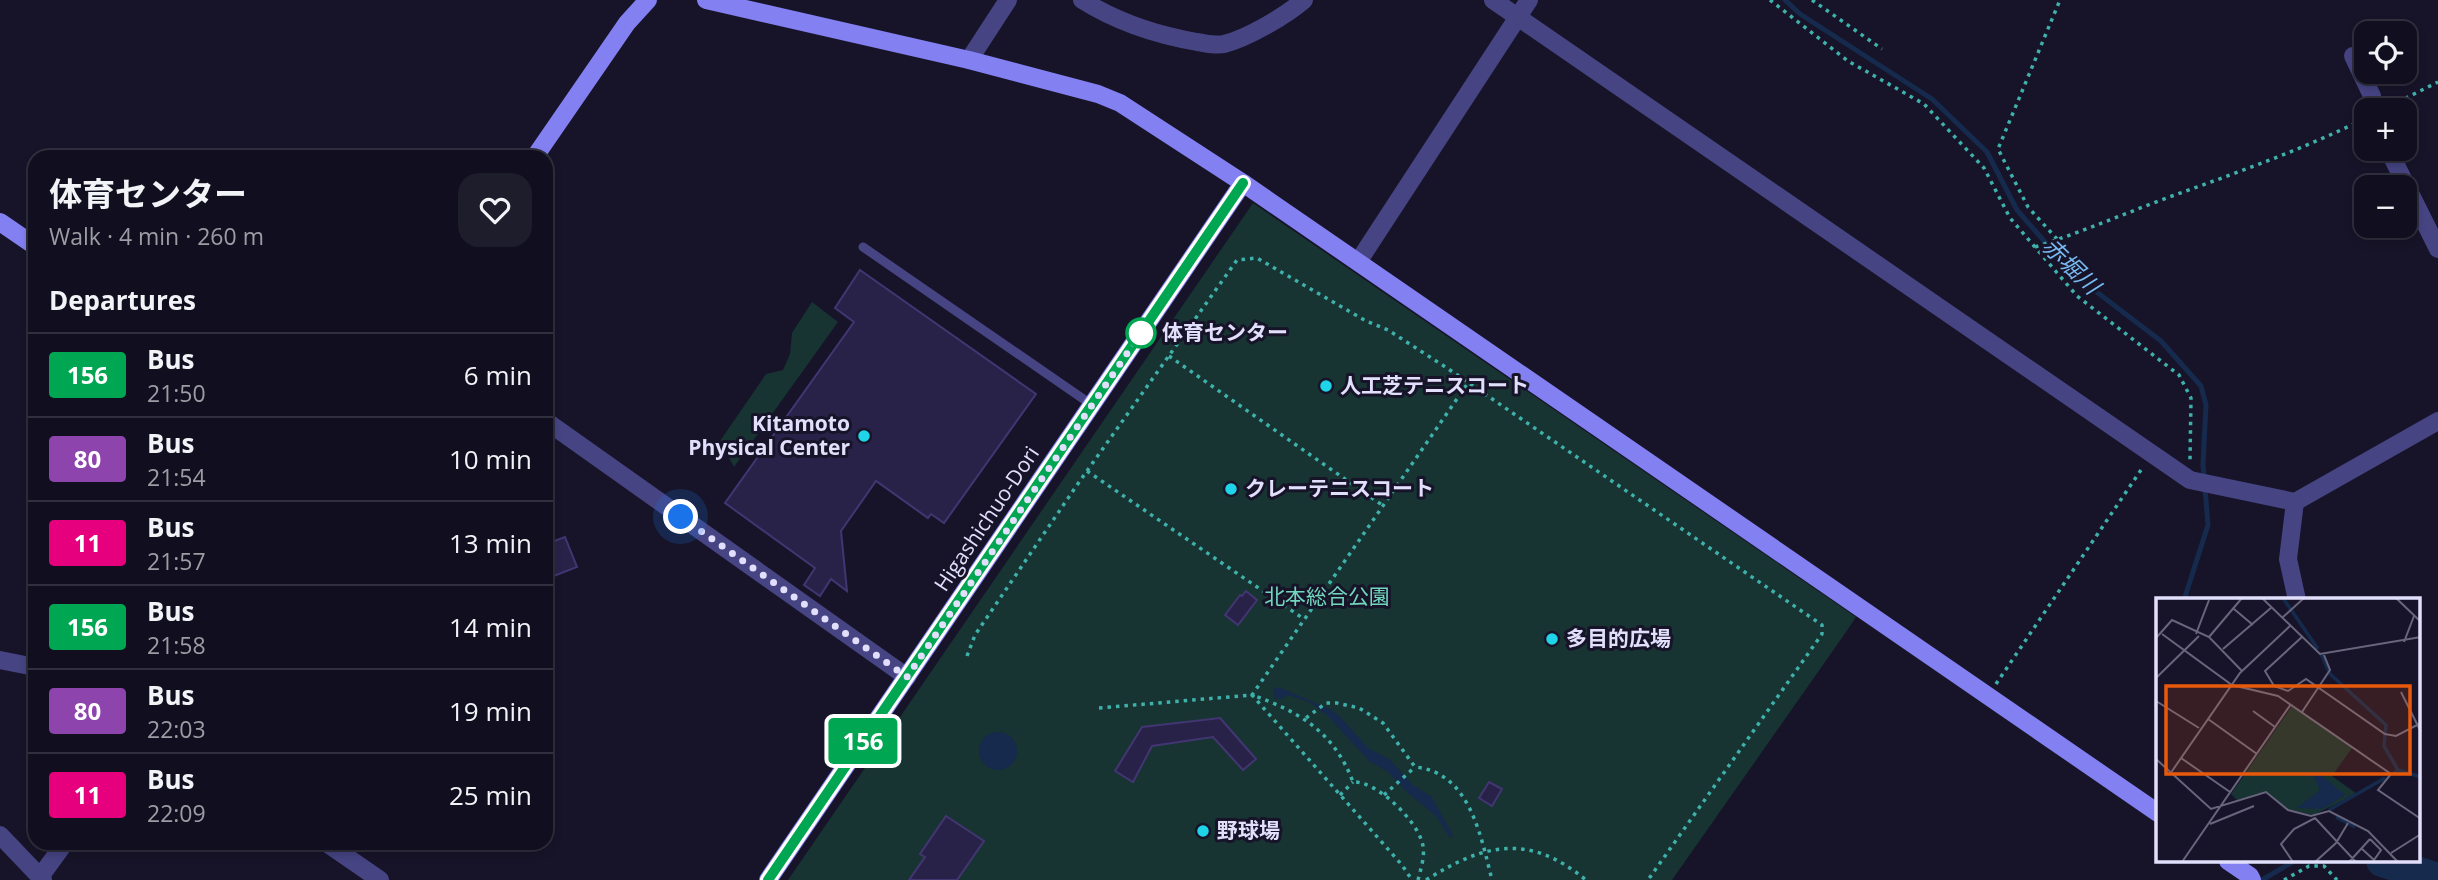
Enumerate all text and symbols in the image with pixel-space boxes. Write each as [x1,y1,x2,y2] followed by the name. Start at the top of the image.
[2354,21,2417,238] map controls
[2354,21,2417,84] button: locate
[2354,98,2417,161] button: +
[49,171,247,216] text: 体育センター
[458,173,532,247] button: heart
[2354,175,2417,238] button: −
[49,220,264,252] text: Walk · 4 min · 260 m
[2036,230,2110,303] water label: 赤堀川
[49,282,196,318] text: Departures
[1126,318,1156,348] marker: 体育センター
[1162,318,1288,346] place label: 体育センター
[147,341,194,377] text: Bus
[464,357,532,393] text: 6 min
[67,358,108,391] text: 156
[1340,371,1529,399] place label: 人工芝テニスコート
[147,377,206,409] text: 21:50
[1318,378,1334,394] marker: 人工芝テニスコート
[688,409,850,461] place label: Kitamoto Physical Center
[147,425,194,461] text: Bus
[856,428,872,444] marker: Kitamoto Physical Center
[449,441,532,477] text: 10 min
[927,441,1045,596] street label: Higashichuo-Dori
[74,442,101,475] text: 80
[147,461,206,493] text: 21:54
[1245,474,1434,502] place label: クレーテニスコート
[1223,481,1239,497] marker: クレーテニスコート
[663,499,698,534] your location
[147,509,194,545] text: Bus
[449,525,532,561] text: 13 min
[74,526,101,559] text: 11
[147,545,206,577] text: 21:57
[1264,582,1390,610] park label: 北本総合公園
[147,593,194,629] text: Bus
[2156,598,2420,862] inset map
[449,609,532,645] text: 14 min
[67,610,108,643] text: 156
[1566,624,1671,652] place label: 多目的広場
[147,629,206,661] text: 21:58
[1544,631,1560,647] marker: 多目的広場
[147,677,194,713] text: Bus
[449,693,532,729] text: 19 min
[74,694,101,727] text: 80
[147,713,206,745] text: 22:03
[823,718,903,764] line badge: 156
[842,724,884,757] text: 156
[147,761,194,797] text: Bus
[449,777,532,813] text: 25 min
[74,778,101,811] text: 11
[147,797,206,829] text: 22:09
[1217,816,1280,844] place label: 野球場
[1195,823,1211,839] marker: 野球場

